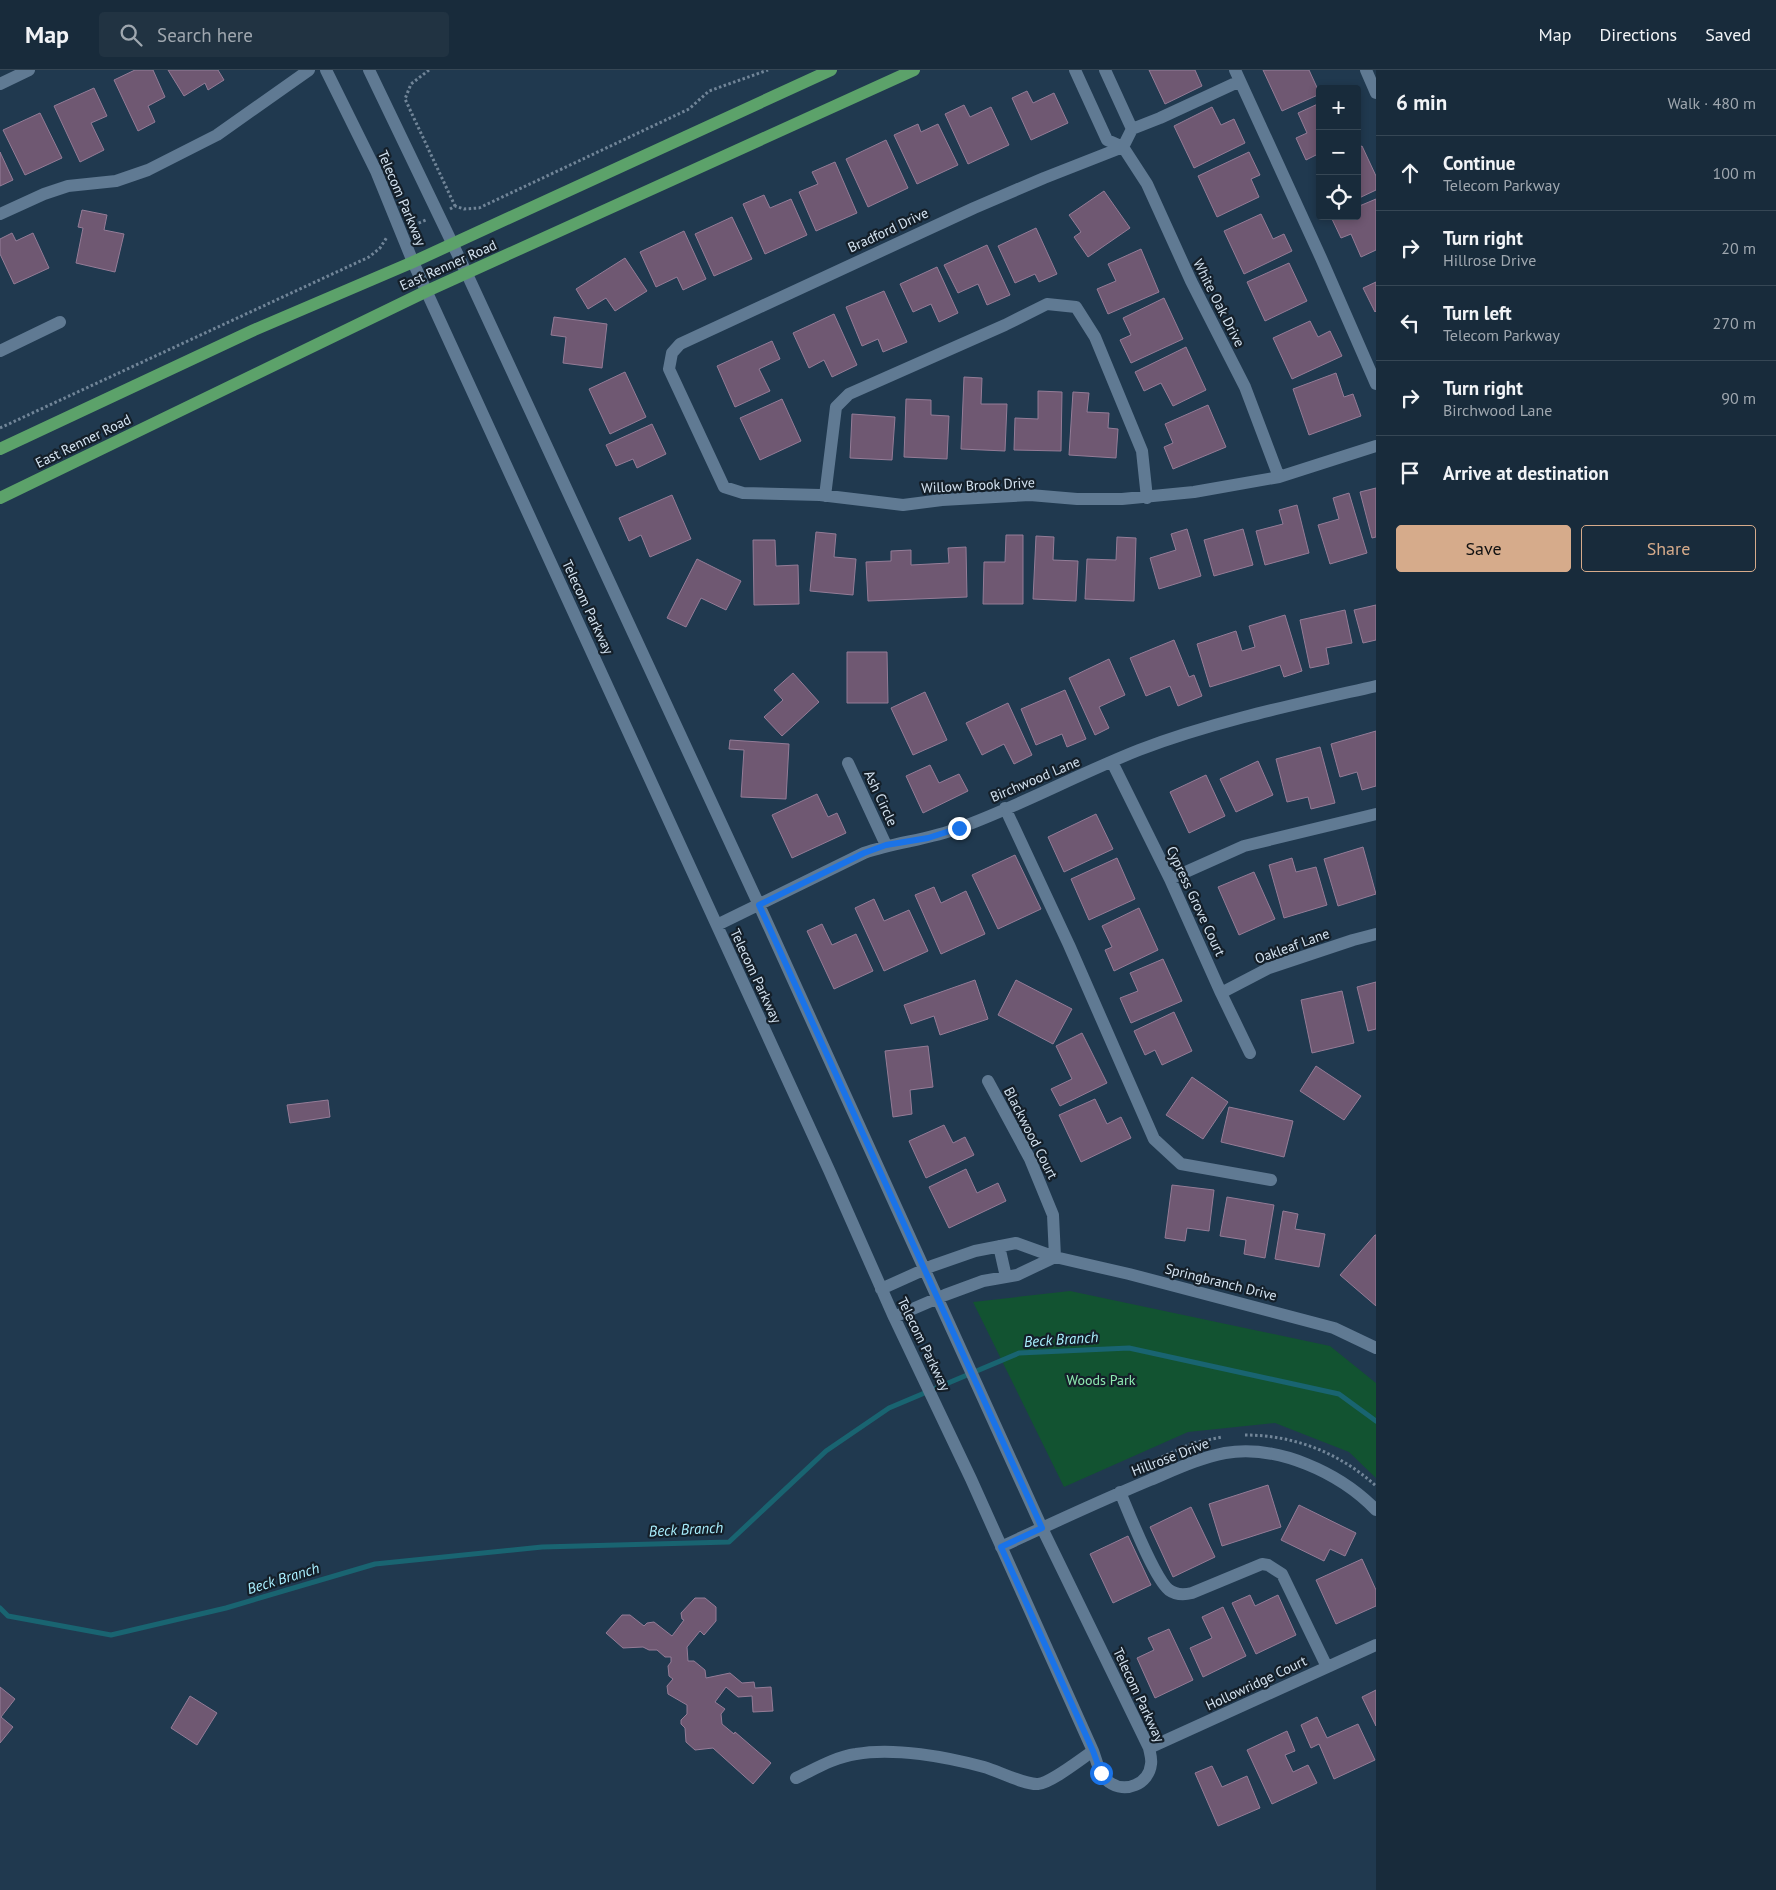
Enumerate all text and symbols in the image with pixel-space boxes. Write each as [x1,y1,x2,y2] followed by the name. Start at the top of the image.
[99,12,449,57] search box
[25,19,69,50] text: Map
[117,21,145,49] icon: search
[157,23,253,47] text: Search here
[1539,23,1571,46] text: Map
[1599,23,1677,46] text: Directions
[1705,23,1751,46] text: Saved
[1316,85,1361,220] map controls
[1316,85,1361,130] button: +
[1396,89,1447,116] text: 6 min
[1667,93,1756,113] text: Walk · 480 m
[1316,130,1361,175] button: −
[374,147,430,249] street label: Telecom Parkway
[1443,151,1515,175] text: Continue
[1396,159,1424,187] icon: ahead
[1713,163,1756,183] text: 100 m
[1316,175,1361,220] button: locate
[1443,175,1560,195] text: Telecom Parkway
[845,204,931,256] street label: Bradford Drive
[1443,226,1523,250] text: Turn right
[1396,234,1424,262] icon: right
[397,236,499,294] street label: East Renner Road
[1721,238,1756,258] text: 20 m
[1443,250,1536,270] text: Hillrose Drive
[1189,256,1249,350] street label: White Oak Drive
[1443,301,1512,325] text: Turn left
[1396,309,1424,337] icon: left
[1713,313,1756,333] text: 270 m
[1443,325,1560,345] text: Telecom Parkway
[1443,376,1523,400] text: Turn right
[1396,384,1424,412] icon: right
[1721,388,1756,408] text: 90 m
[1443,400,1552,420] text: Birchwood Lane
[32,410,134,472] street label: East Renner Road
[1396,459,1424,487] icon: arrive
[1443,461,1609,485] text: Arrive at destination
[921,473,1035,497] street label: Willow Brook Drive
[1396,525,1571,572] button: Save
[1581,525,1756,572] button: Share
[558,557,618,658] street label: Telecom Parkway
[987,752,1083,806] street label: Birchwood Lane
[860,767,902,829] street label: Ash Circle
[948,817,971,840] route end
[1163,843,1230,959] street label: Cypress Grove Court
[1252,924,1332,968] street label: Oakleaf Lane
[726,926,786,1027] street label: Telecom Parkway
[1000,1084,1062,1182] street label: Blackwood Court
[1163,1259,1279,1305] street label: Springbranch Drive
[893,1294,955,1394] street label: Telecom Parkway
[1023,1327,1099,1351] water label: Beck Branch
[1067,1371,1136,1389] park label: Woods Park
[1129,1434,1211,1480] street label: Hillrose Drive
[648,1518,724,1540] water label: Beck Branch
[245,1558,321,1598] water label: Beck Branch
[1109,1645,1169,1746] street label: Telecom Parkway
[1203,1652,1310,1714] street label: Hollowridge Court
[1090,1762,1113,1785] route start

